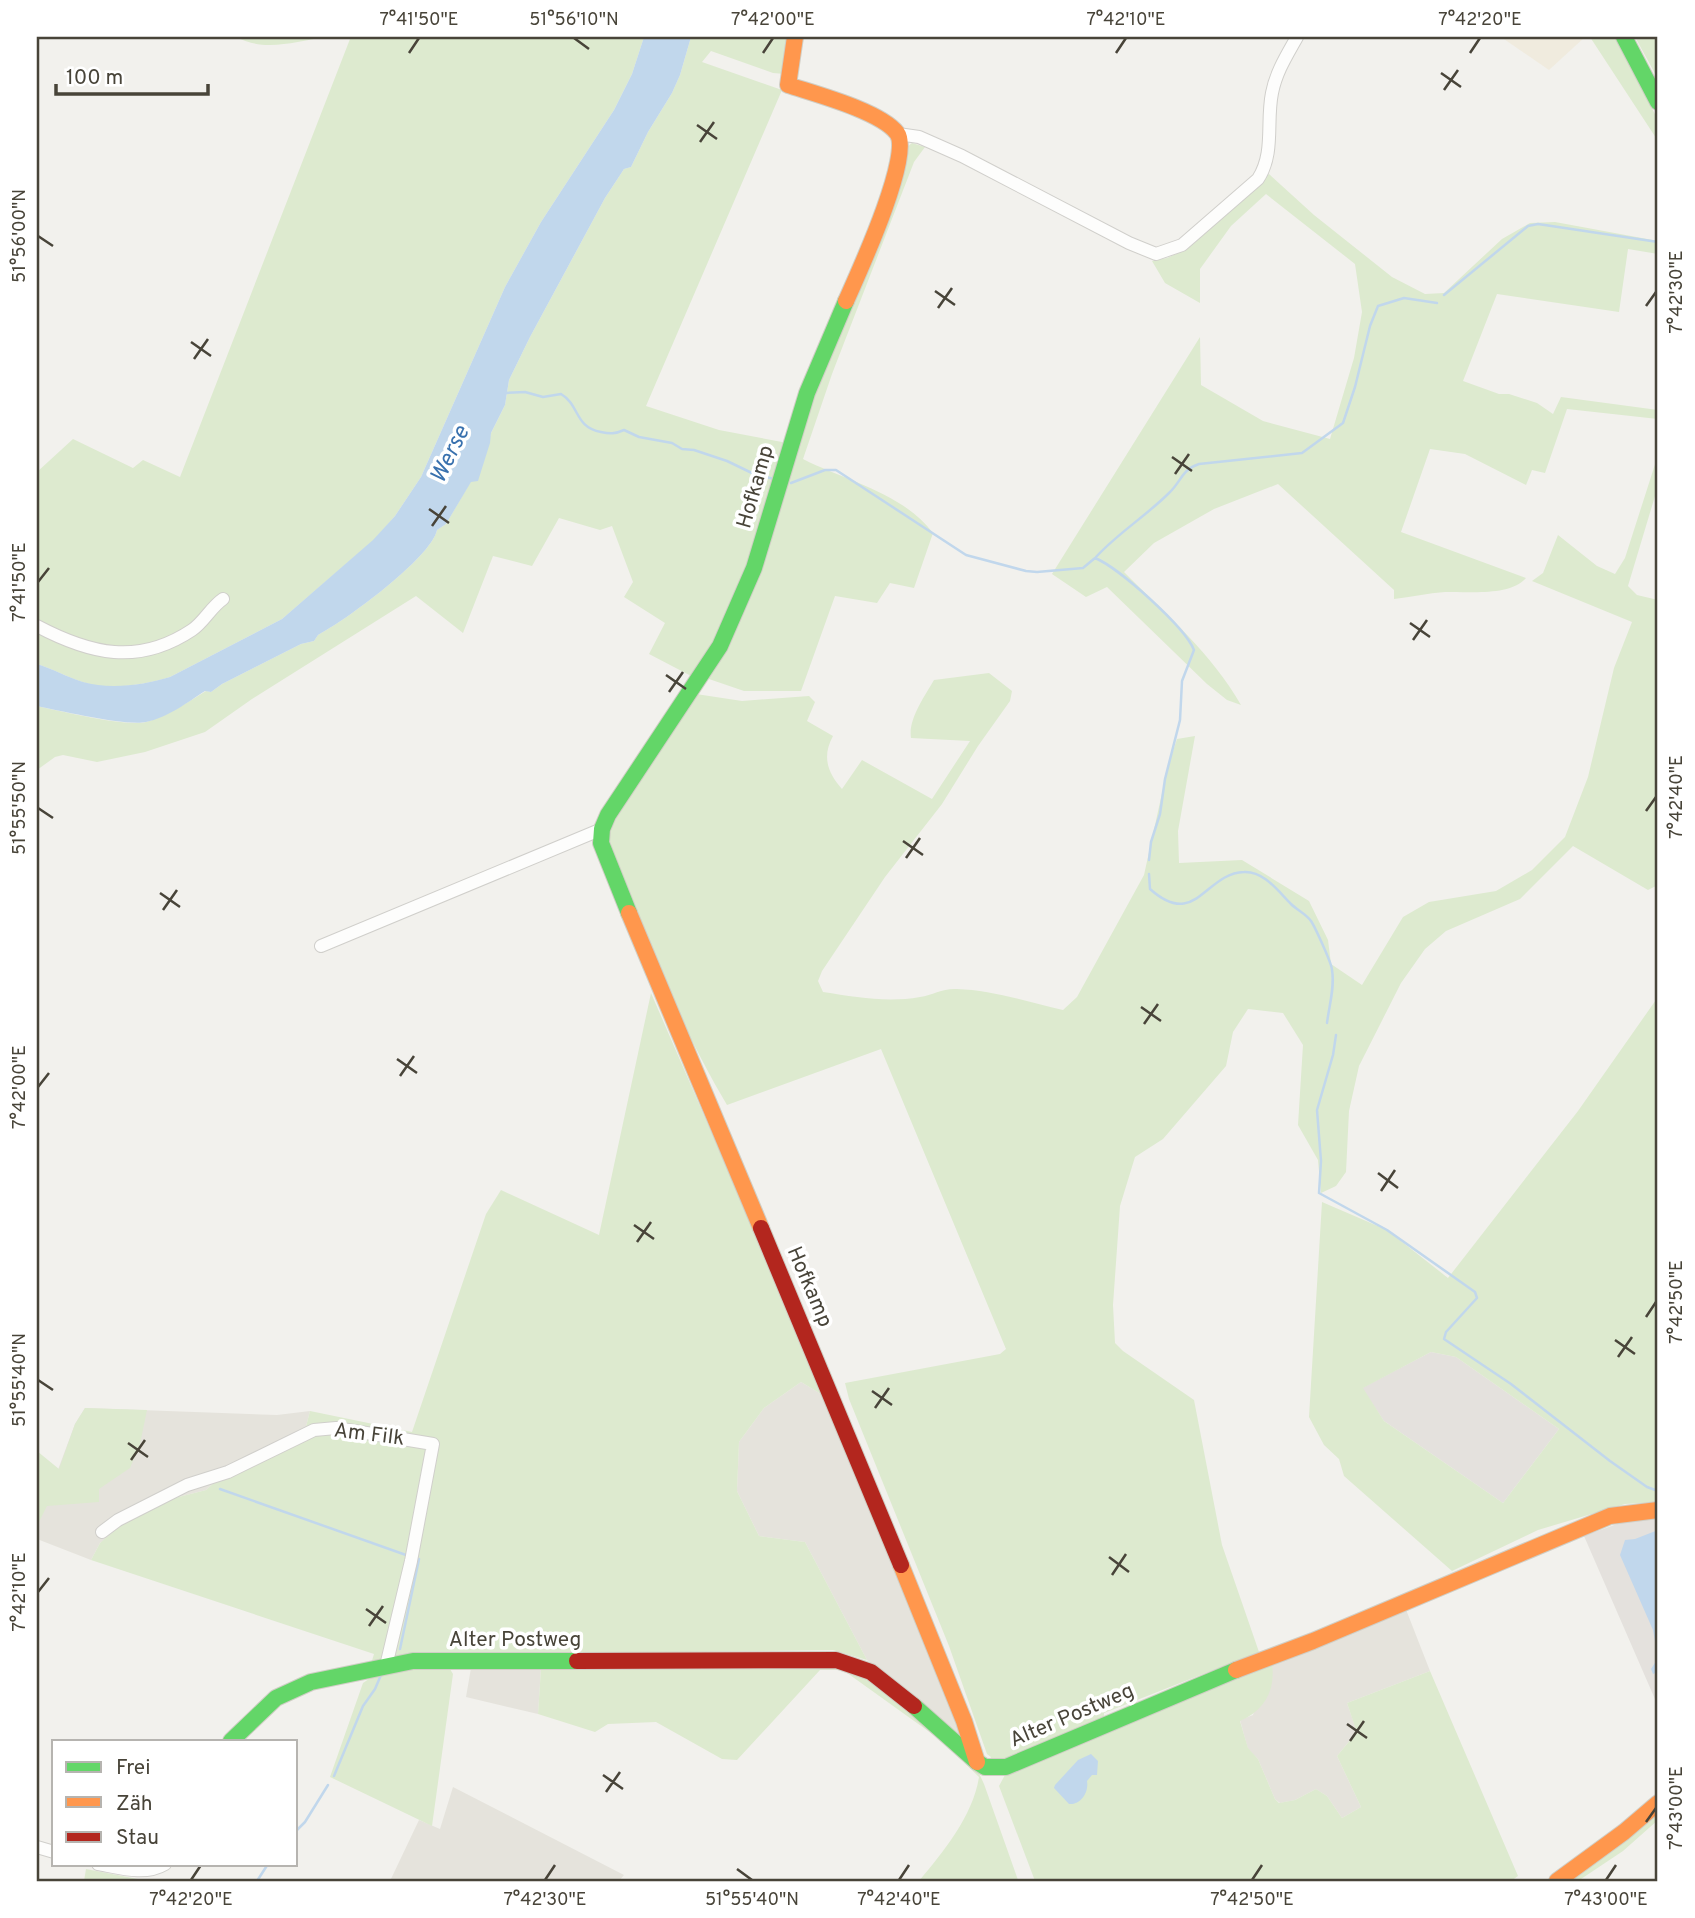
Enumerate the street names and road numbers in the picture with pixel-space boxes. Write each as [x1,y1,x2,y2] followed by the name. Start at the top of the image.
[731,442,781,532] street label: Hofkamp
[780,1243,838,1331] street label: Hofkamp
[332,1417,406,1453] street label: Am Filk
[449,1627,581,1654] street label: Alter Postweg
[1006,1678,1138,1754] street label: Alter Postweg

